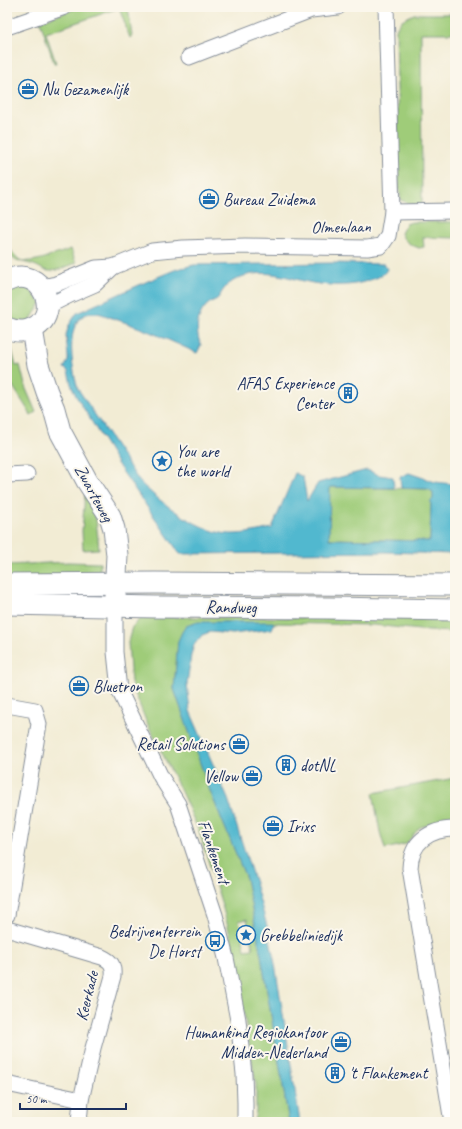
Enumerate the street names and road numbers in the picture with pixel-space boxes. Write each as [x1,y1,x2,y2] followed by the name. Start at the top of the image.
[311,216,371,238] street label: Olmenlaan
[70,461,119,527] street label: Zwarteweg
[205,597,257,618] street label: Randweg
[193,817,235,889] street label: Flankement
[71,968,104,1023] street label: Keerkade

